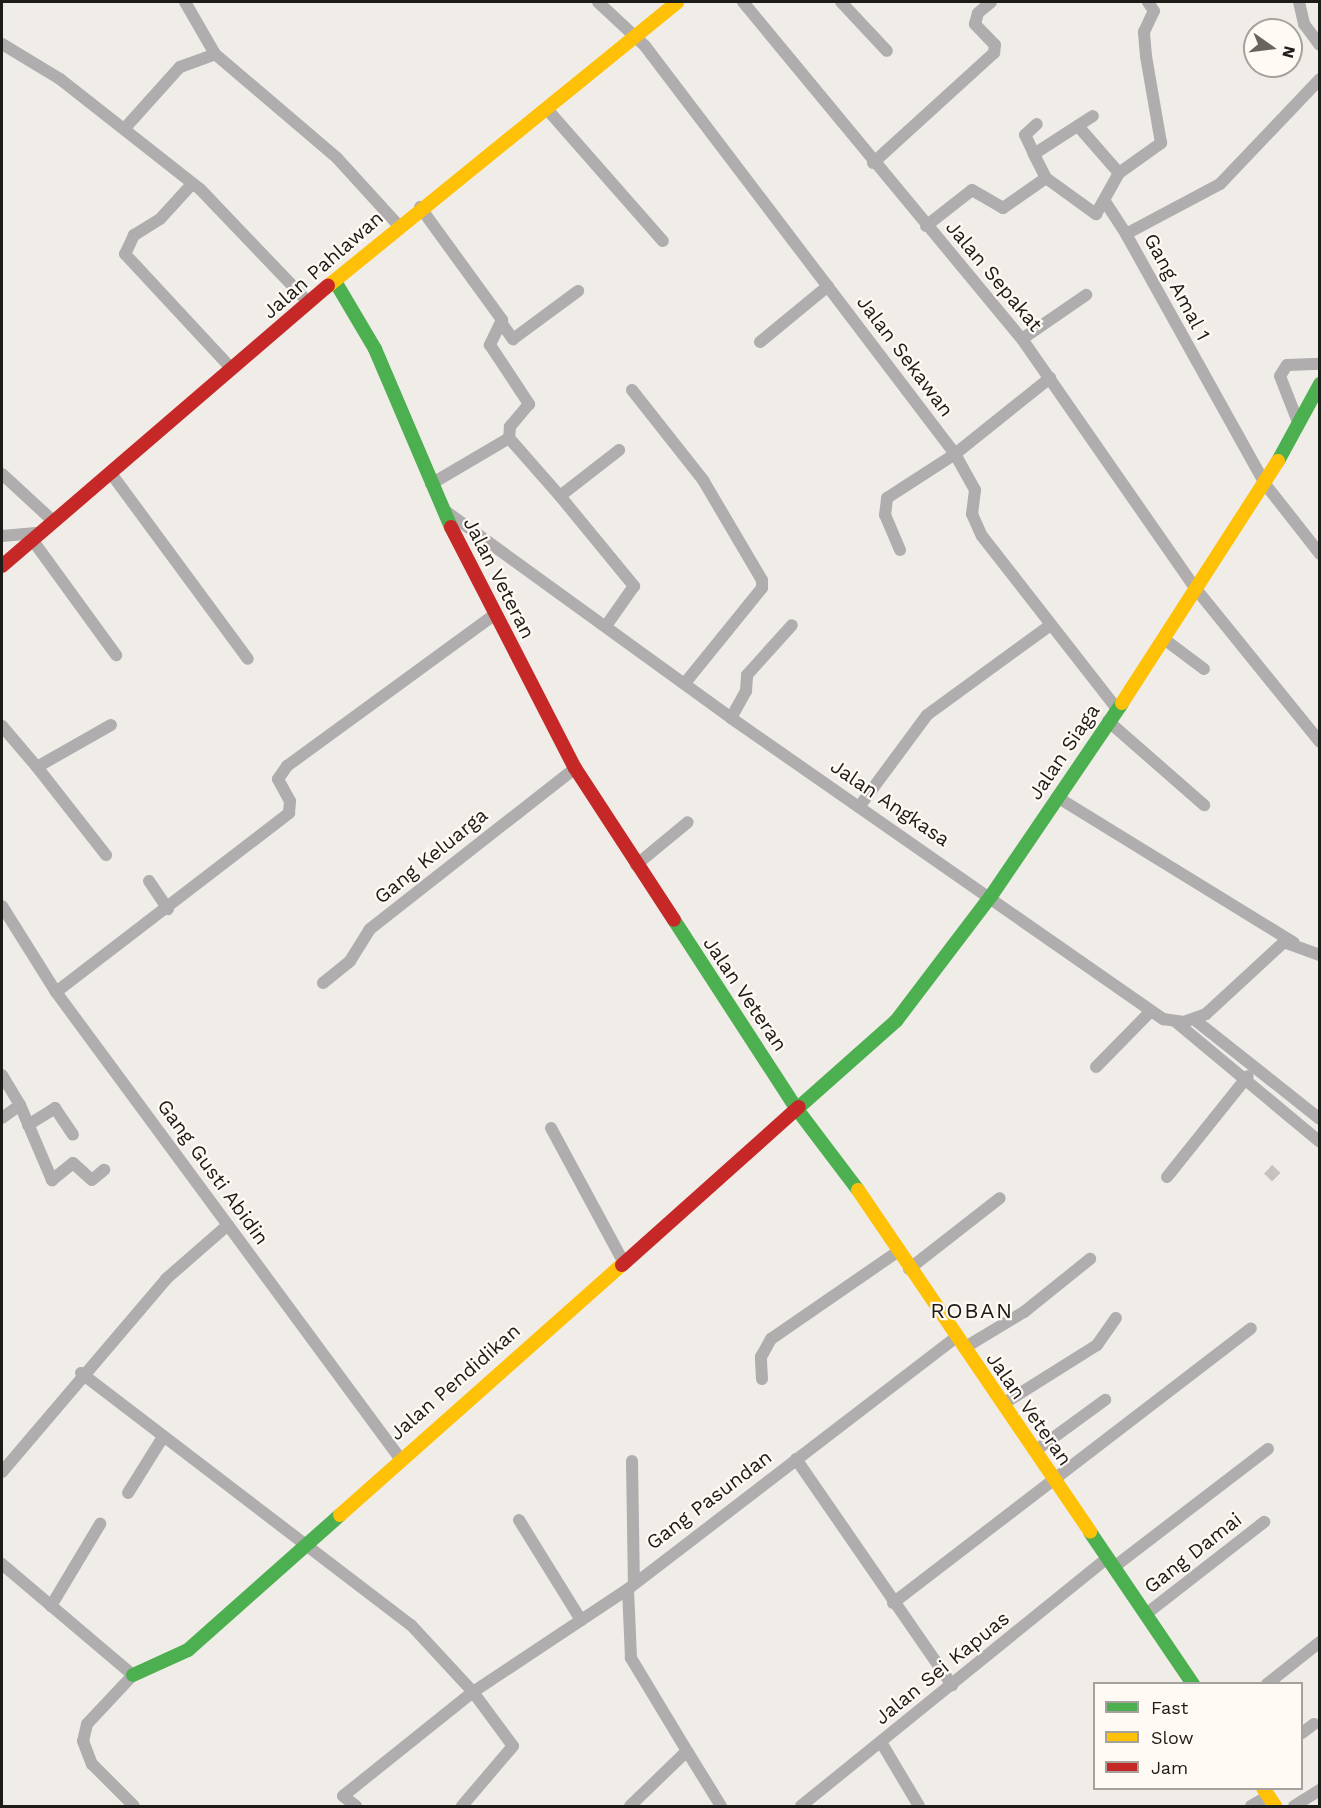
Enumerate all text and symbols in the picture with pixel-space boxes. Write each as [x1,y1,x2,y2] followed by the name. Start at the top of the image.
[1243,18,1303,78] north arrow
[1278,44,1300,60] text: N
[258,206,388,324] street label: Jalan Pahlawan
[941,216,1047,336] street label: Jalan Sepakat
[1138,228,1216,346] street label: Gang Amal 1
[852,291,958,421] street label: Jalan Sekawan
[458,513,540,643] street label: Jalan Veteran
[1023,700,1105,804] street label: Jalan Siaga
[825,754,955,852] street label: Jalan Angkasa
[369,803,493,909] street label: Gang Keluarga
[698,932,792,1056] street label: Jalan Veteran
[152,1094,274,1250] street label: Gang Gusti Abidin
[930,1298,1014,1324] district label: ROBAN
[385,1319,525,1445] street label: Jalan Pendidikan
[981,1347,1077,1471] street label: Jalan Veteran
[642,1445,776,1555] street label: Gang Pasundan
[1139,1508,1247,1598] street label: Gang Damai
[870,1606,1014,1730] street label: Jalan Sei Kapuas
[1093,1682,1303,1790] legend
[1151,1697,1188,1718] text: Fast
[1151,1727,1194,1748] text: Slow
[1151,1757,1188,1778] text: Jam

